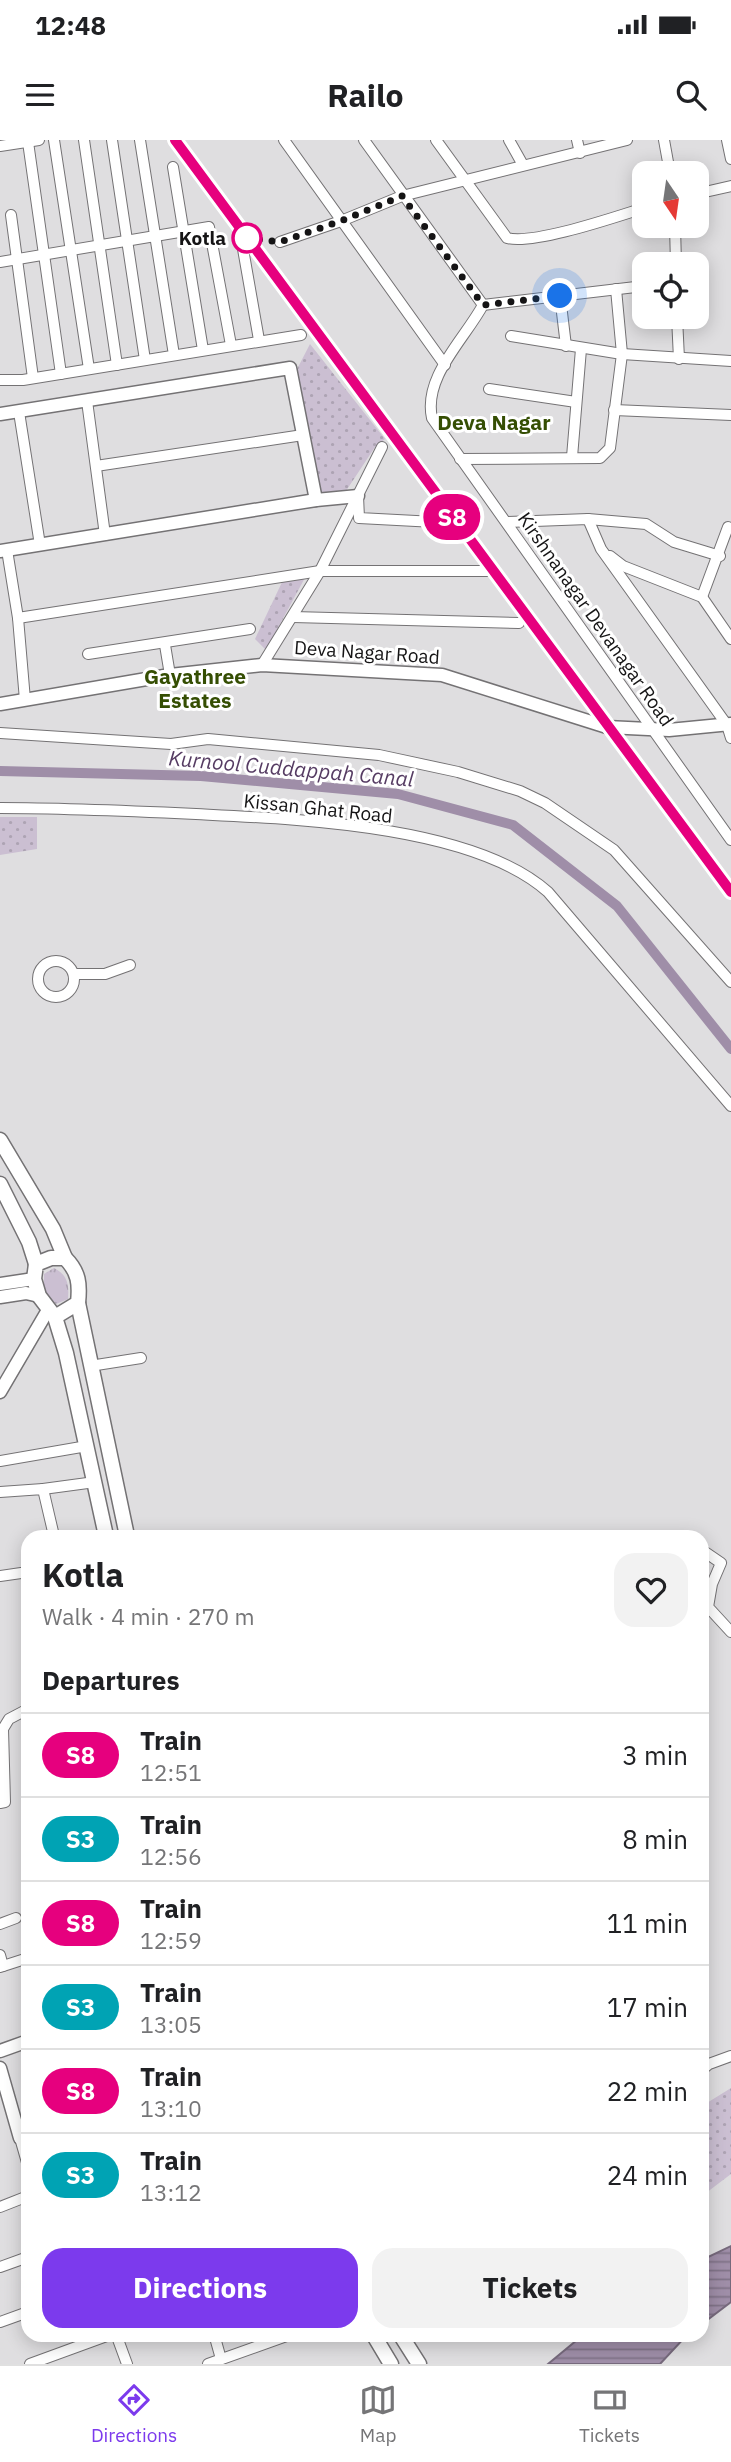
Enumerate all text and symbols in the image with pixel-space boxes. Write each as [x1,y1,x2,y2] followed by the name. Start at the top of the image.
[35,8,106,42] text: 12:48
[327,74,404,116] text: Railo
[21,76,59,114] icon: menu
[672,76,710,114] icon: search
[632,161,709,238] north arrow
[632,161,709,329] map controls
[232,223,262,253] marker: Kotla
[179,226,226,250] place label: Kotla
[632,252,709,329] button: locate
[542,278,577,313] your location
[437,408,551,436] district label: Deva Nagar
[420,494,484,540] line badge: S8
[437,501,467,533] text: S8
[513,507,679,731] street label: Kirshnanagar Devanagar Road
[293,635,441,669] street label: Deva Nagar Road
[144,662,246,714] district label: Gayathree Estates
[167,743,415,793] water label: Kurnool Cuddappah Canal
[242,788,394,828] street label: Kissan Ghat Road
[42,1553,124,1596] text: Kotla
[614,1553,688,1627] button: heart
[42,1601,255,1631] text: Walk · 4 min · 270 m
[42,1663,180,1697] text: Departures
[140,1723,202,1757] text: Train
[622,1738,688,1772] text: 3 min
[66,1739,95,1771] text: S8
[140,1757,202,1787] text: 12:51
[140,1807,202,1841] text: Train
[622,1822,688,1856] text: 8 min
[66,1823,95,1855] text: S3
[140,1841,202,1871] text: 12:56
[140,1891,202,1925] text: Train
[607,1906,688,1940] text: 11 min
[66,1907,95,1939] text: S8
[140,1925,202,1955] text: 12:59
[140,1975,202,2009] text: Train
[607,1990,688,2024] text: 17 min
[66,1991,95,2023] text: S3
[140,2009,202,2039] text: 13:05
[140,2059,202,2093] text: Train
[607,2074,688,2108] text: 22 min
[66,2075,95,2107] text: S8
[140,2093,202,2123] text: 13:10
[140,2143,202,2177] text: Train
[607,2158,688,2192] text: 24 min
[66,2159,95,2191] text: S3
[140,2177,202,2207] text: 13:12
[42,2248,358,2328] button: Directions
[372,2248,688,2328] button: Tickets
[91,2381,177,2447] tab: Directions
[359,2381,397,2447] tab: Map
[579,2381,640,2447] tab: Tickets

